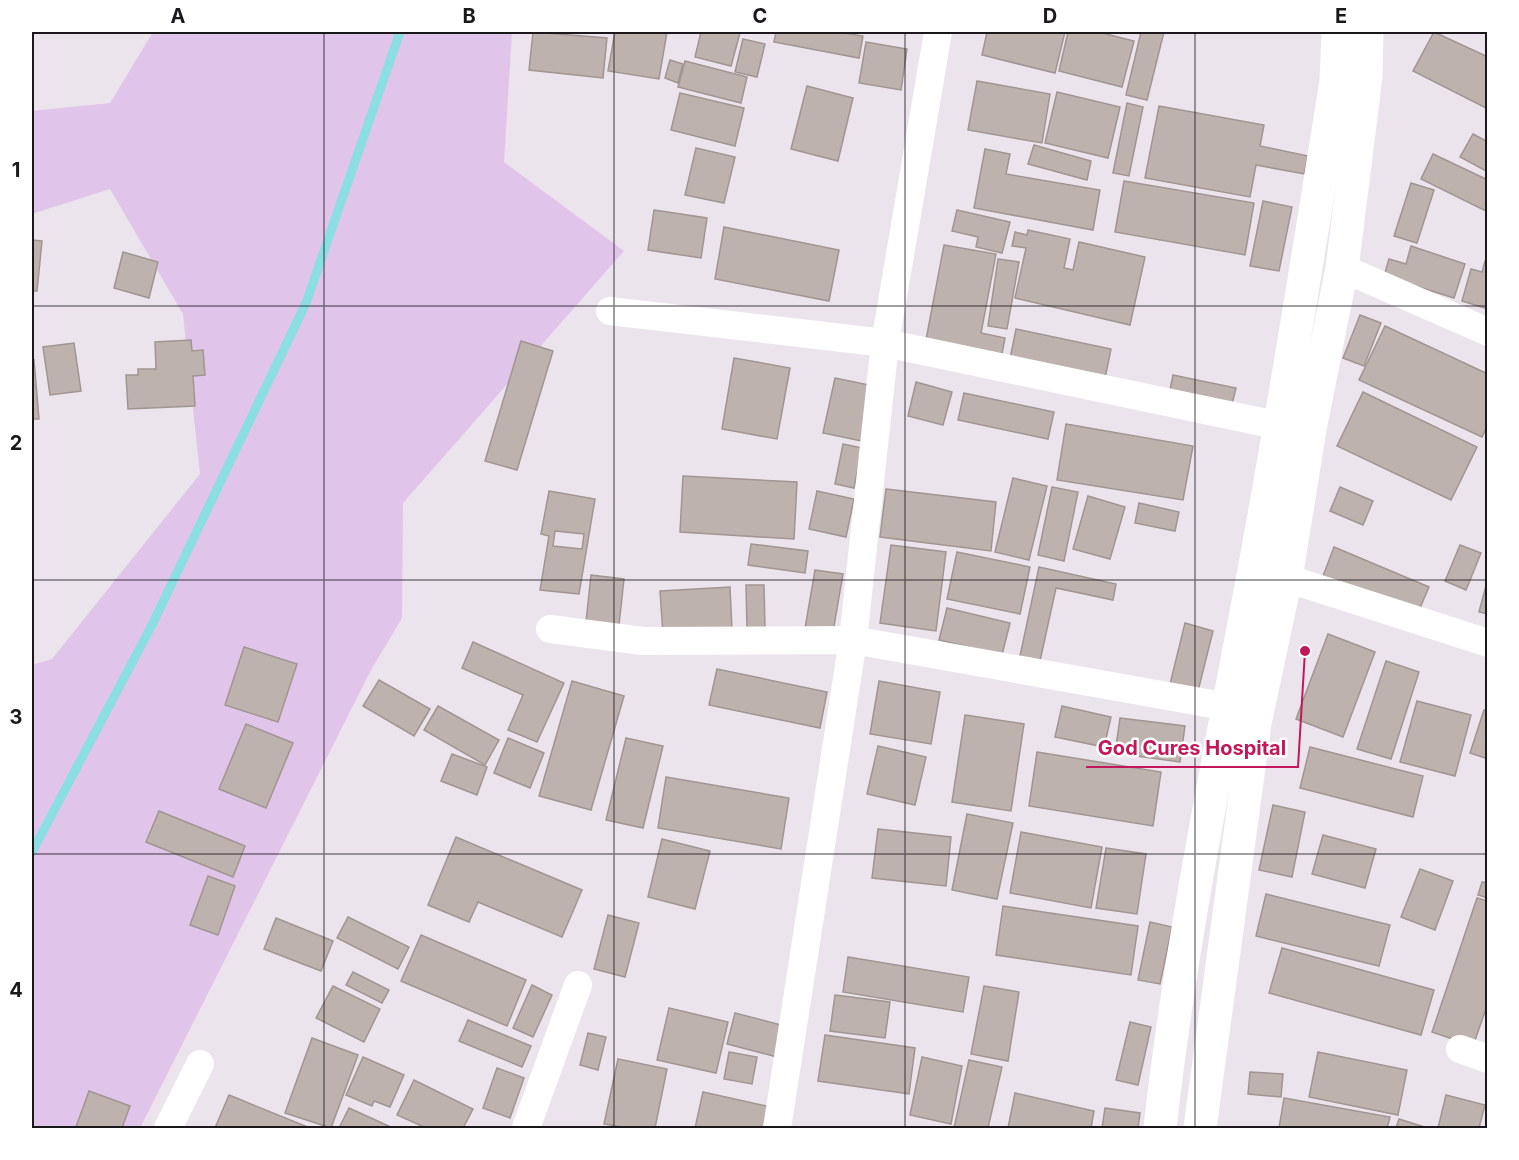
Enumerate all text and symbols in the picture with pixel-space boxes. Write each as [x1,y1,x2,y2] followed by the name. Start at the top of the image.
[171,4,186,28] text: A
[462,4,476,28] text: B
[753,4,767,28] text: C
[1043,4,1057,28] text: D
[1335,4,1347,28] text: E
[12,158,20,182] text: 1
[10,431,22,455] text: 2
[10,705,22,729] text: 3
[1086,729,1298,767] callout: God Cures Hospital
[1098,736,1286,760] text: God Cures Hospital
[9,978,23,1002] text: 4

